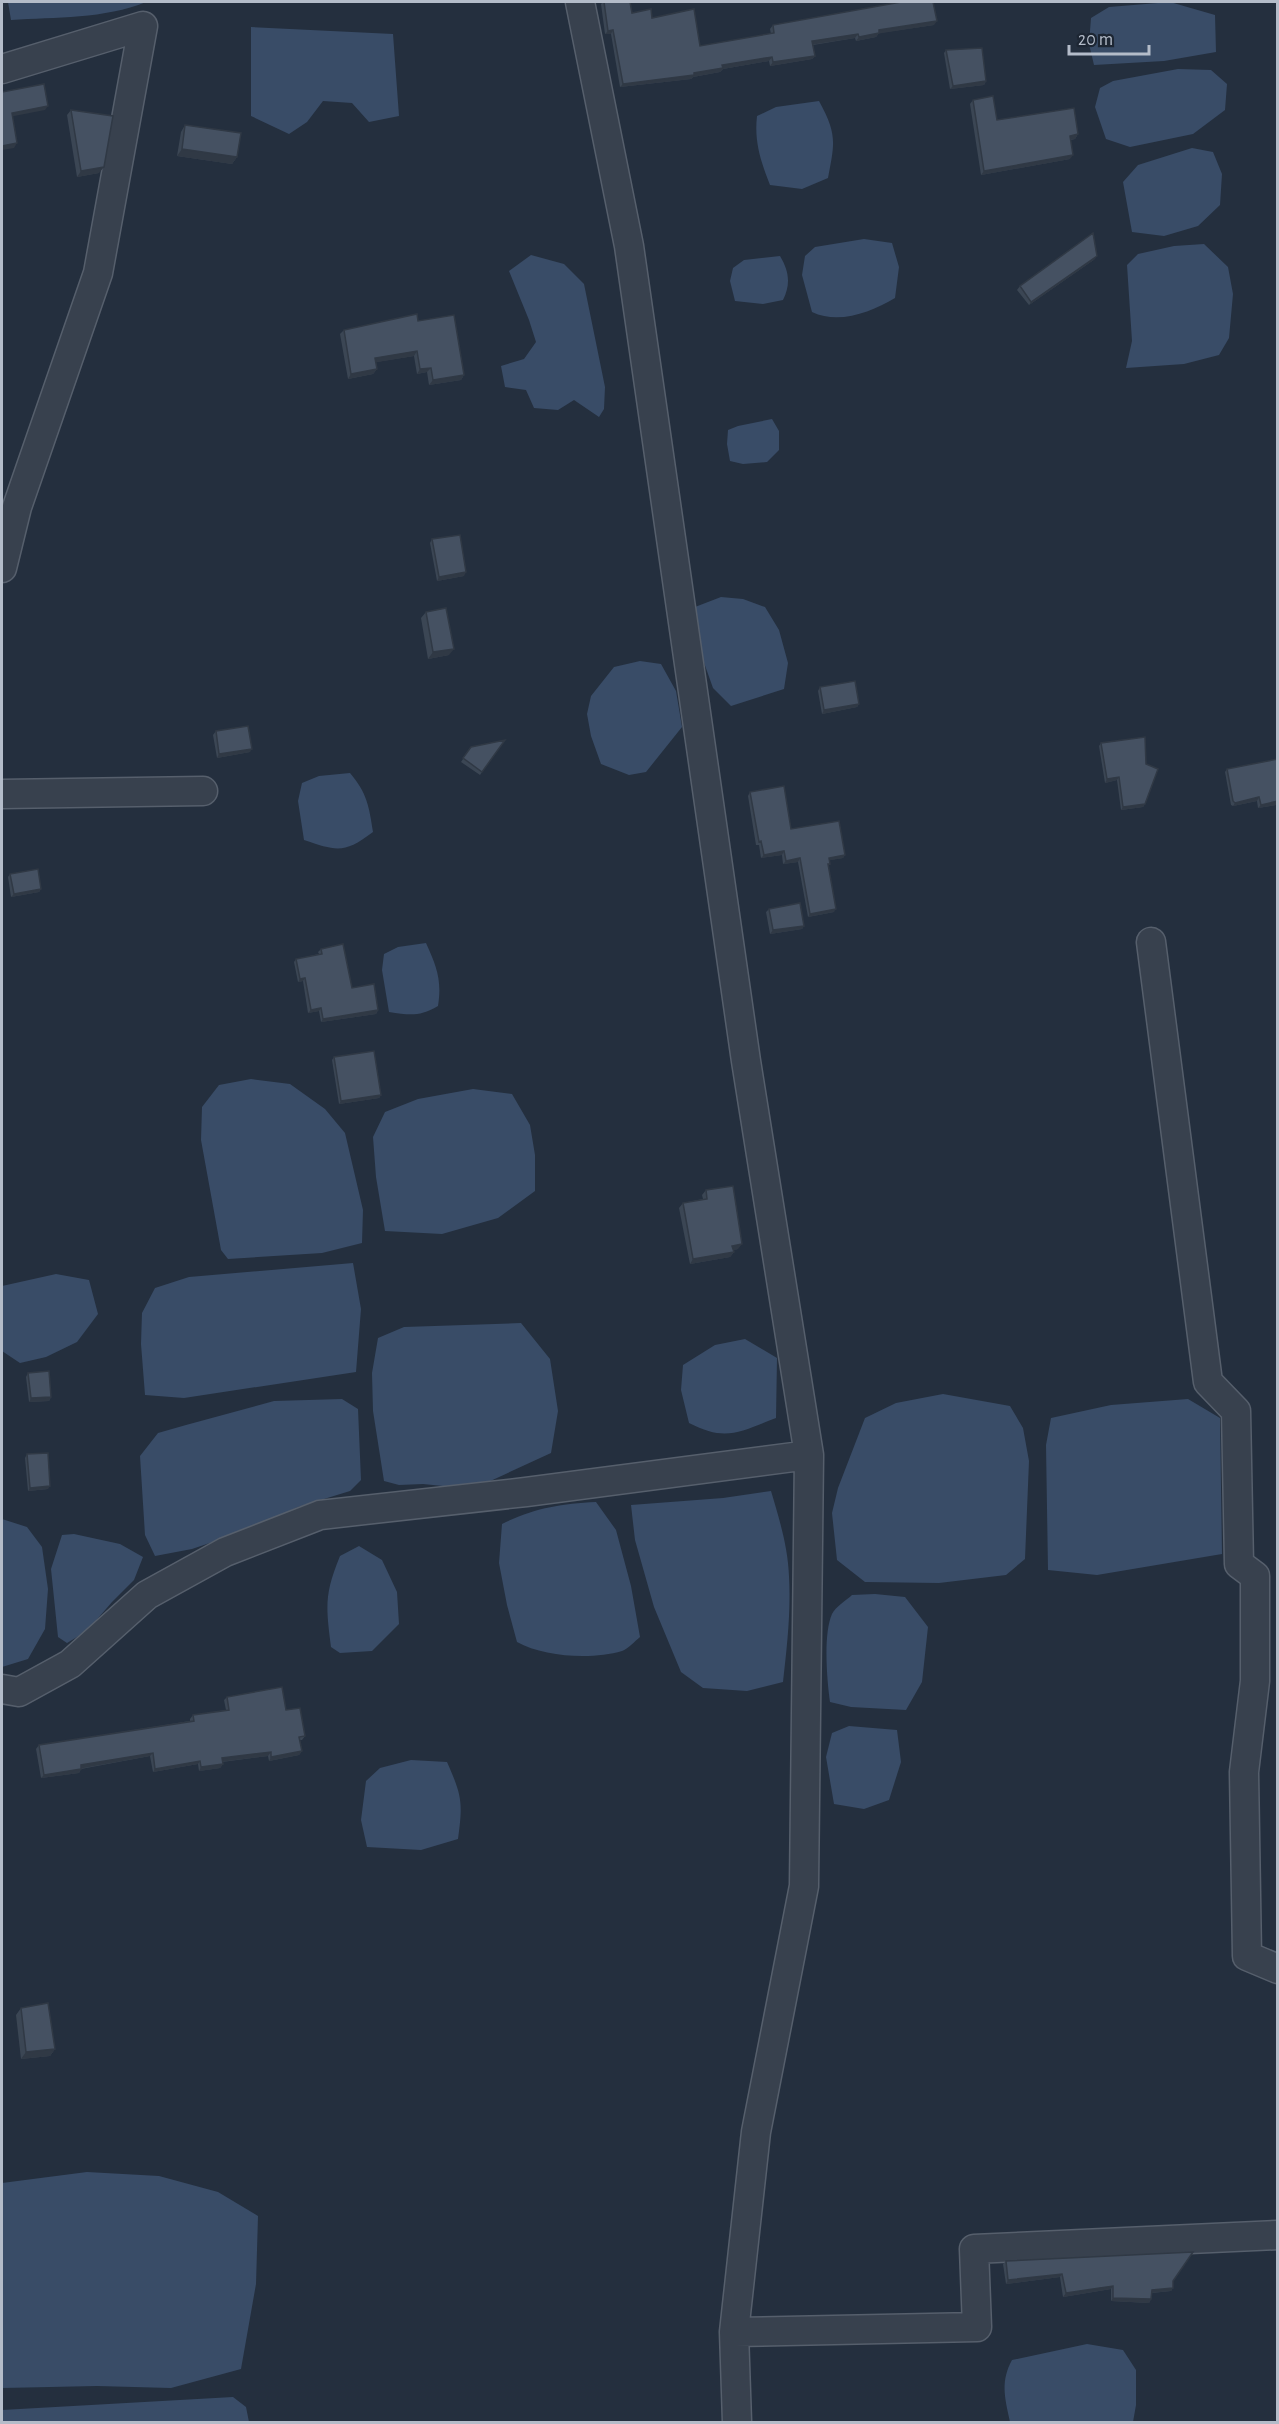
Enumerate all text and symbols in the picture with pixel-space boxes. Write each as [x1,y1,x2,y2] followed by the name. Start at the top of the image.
[1069,18,1148,56] scale bar
[1078,31,1113,49] text: 20 m

